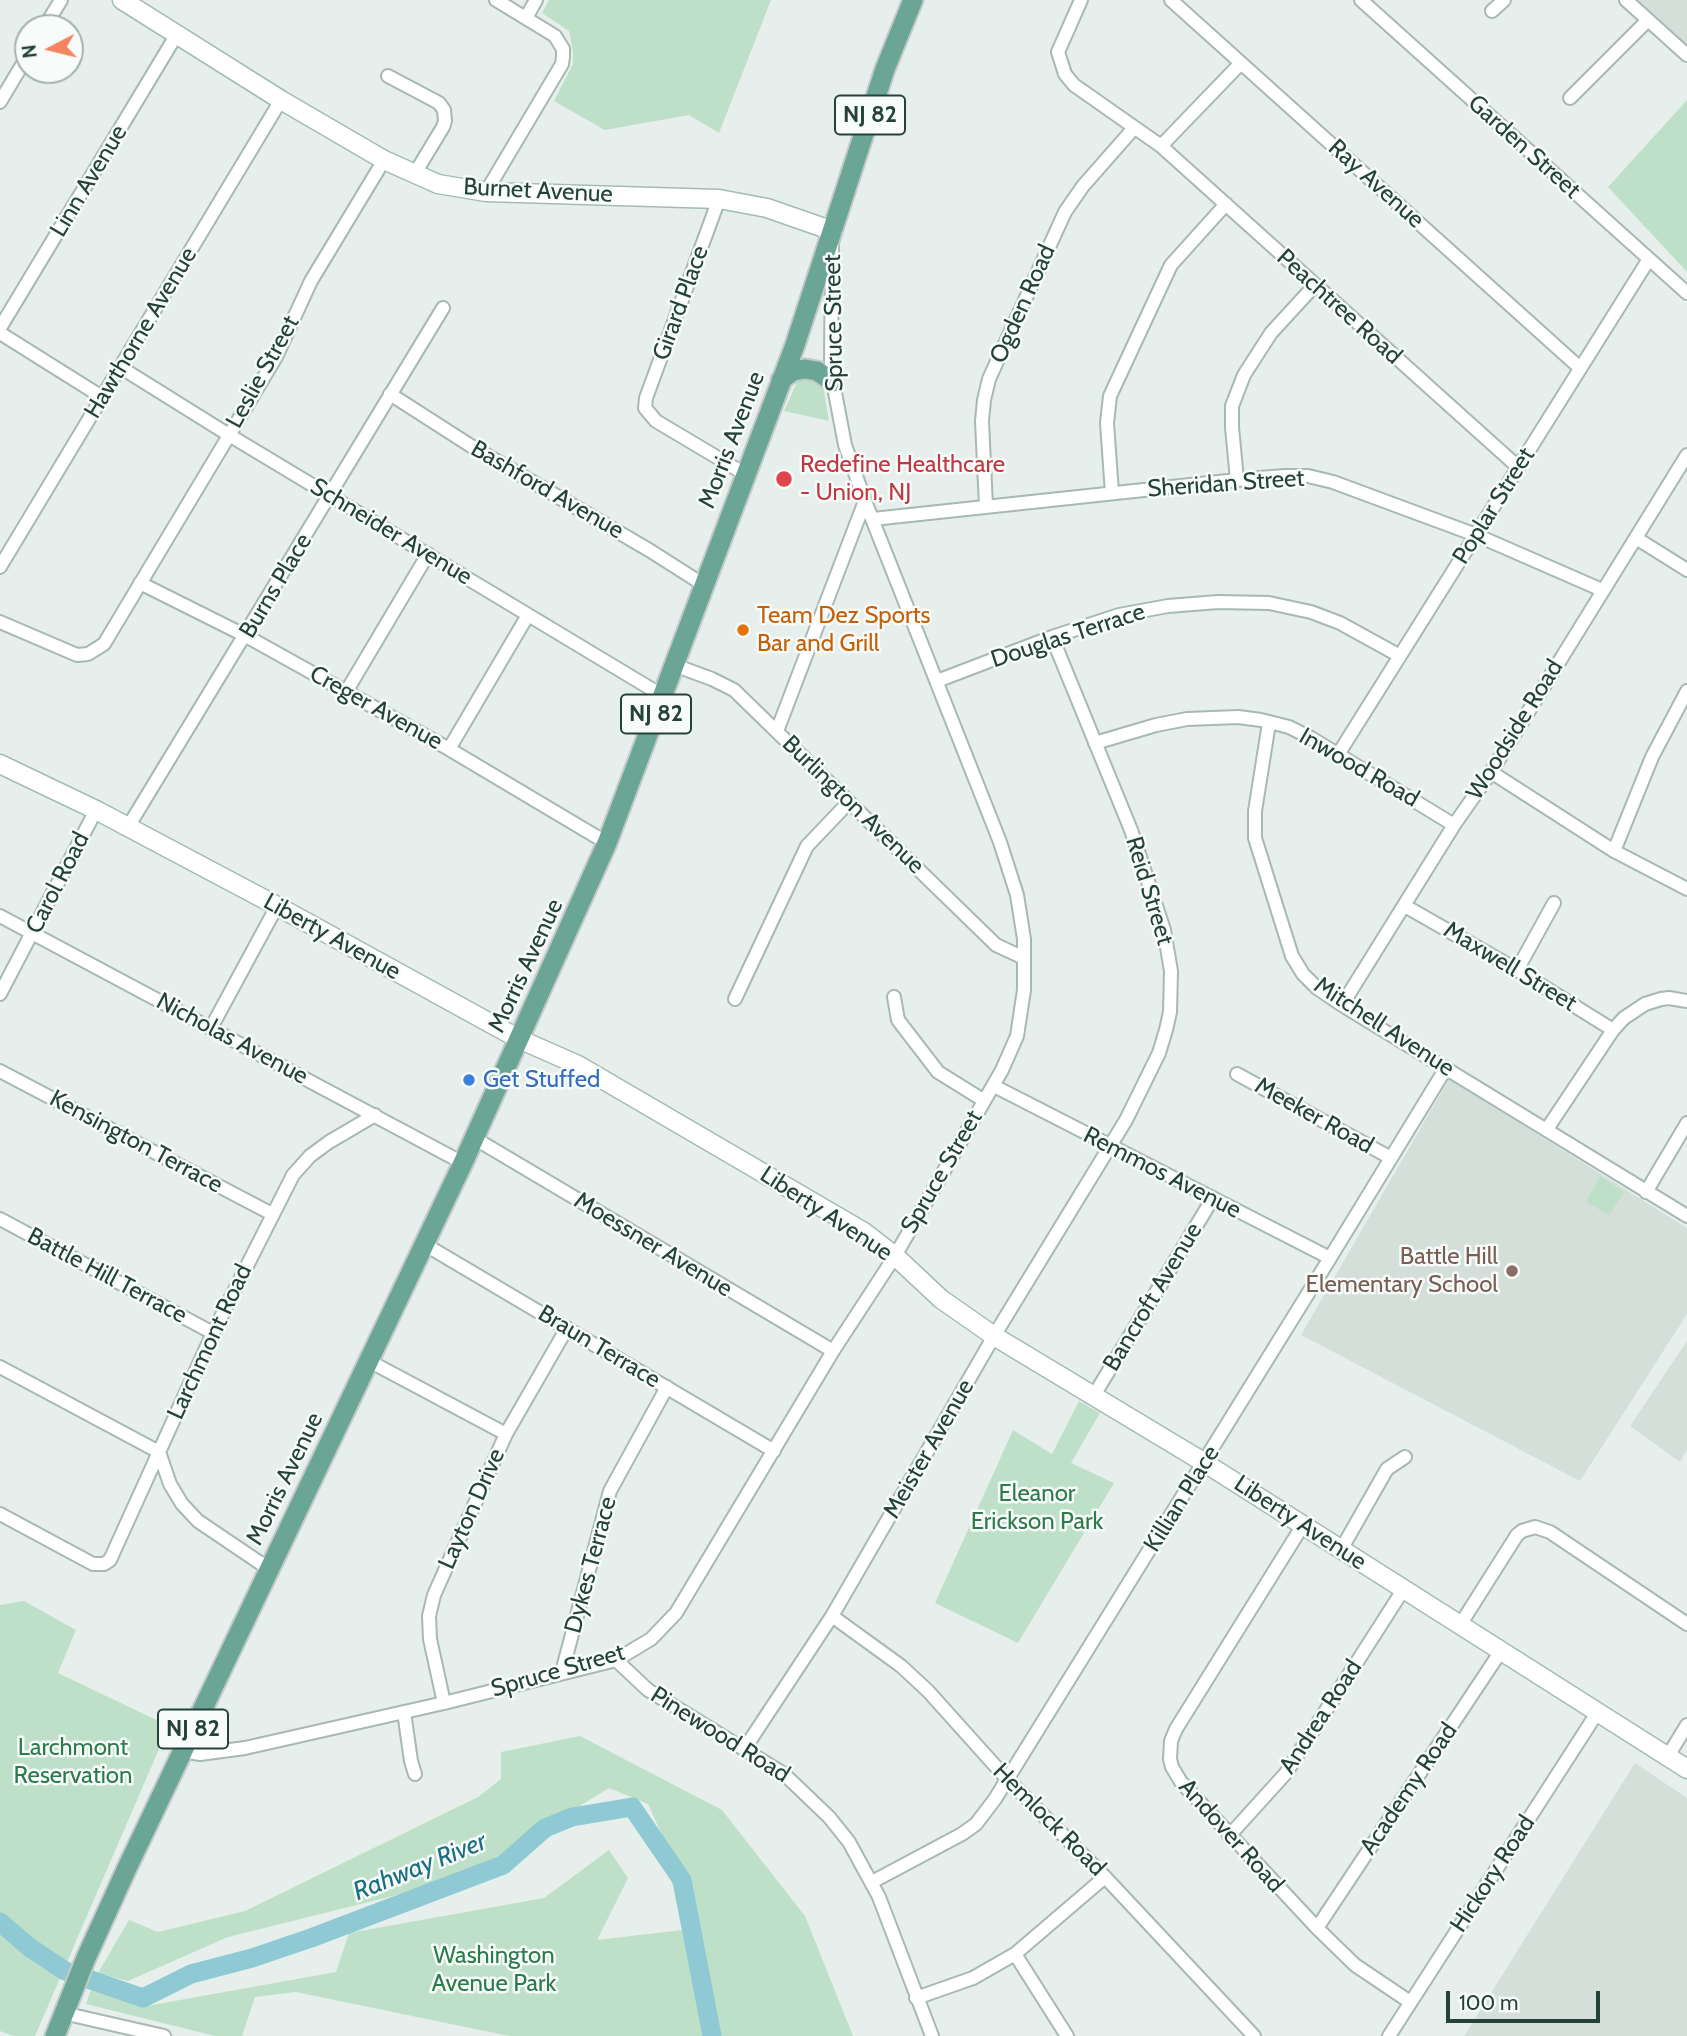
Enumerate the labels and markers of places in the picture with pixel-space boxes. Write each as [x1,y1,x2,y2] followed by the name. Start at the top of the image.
[800,451,1005,507] place label: Redefine Healthcare - Union, NJ
[774,469,794,489] marker: Redefine Healthcare - Union, NJ
[757,602,930,658] place label: Team Dez Sports Bar and Grill
[735,622,751,638] marker: Team Dez Sports Bar and Grill
[483,1066,600,1094] place label: Get Stuffed
[461,1072,477,1088] marker: Get Stuffed
[1306,1243,1498,1299] place label: Battle Hill Elementary School
[1504,1263,1520,1279] marker: Battle Hill Elementary School

